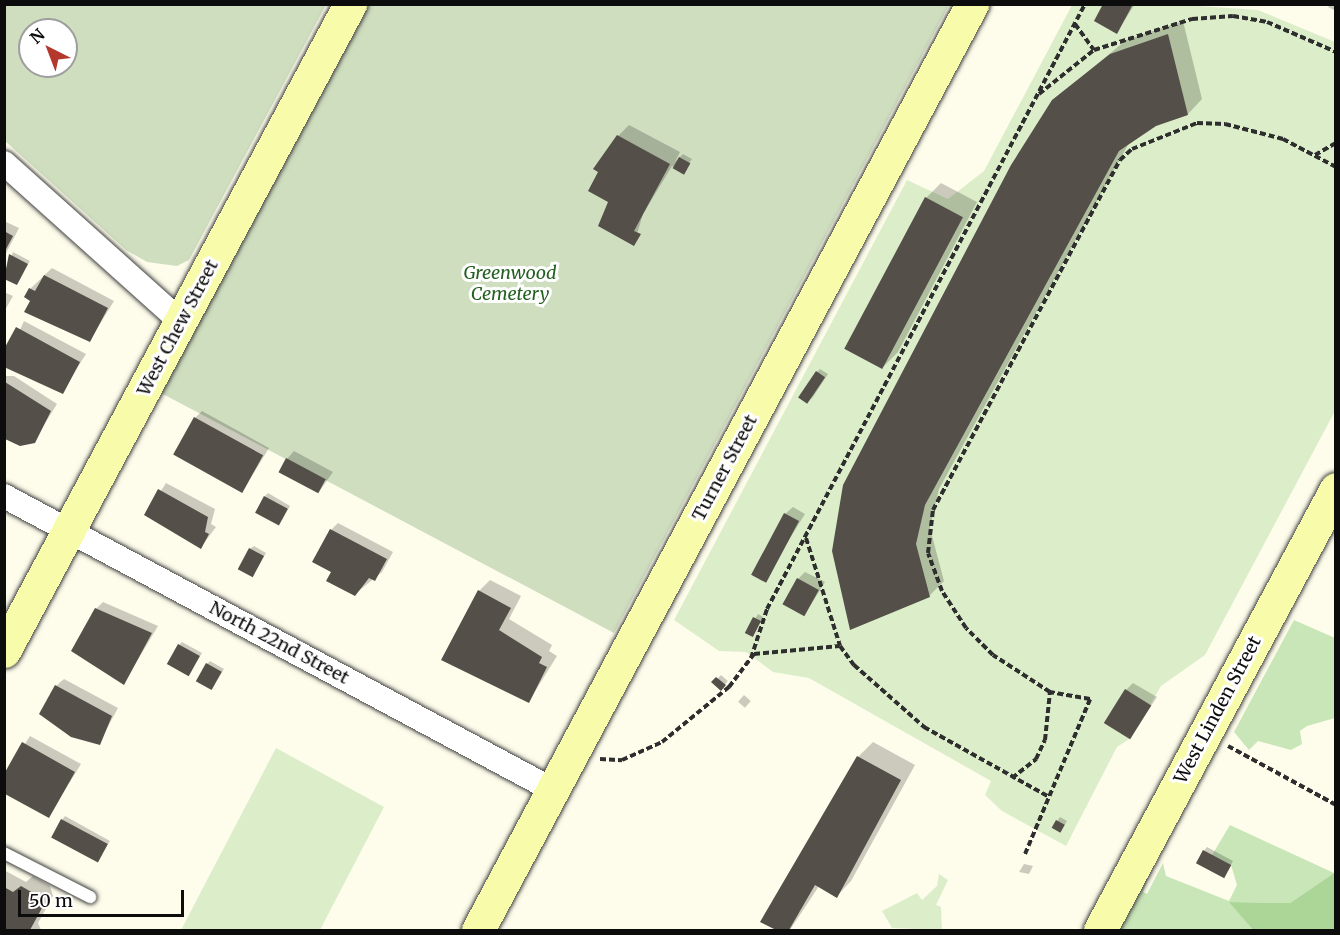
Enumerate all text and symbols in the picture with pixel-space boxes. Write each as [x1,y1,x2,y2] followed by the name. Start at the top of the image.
[18,18,78,78] north arrow
[26,24,49,48] text: N
[133,256,223,400] street label: West Chew Street
[464,263,556,306] park label: Greenwood Cemetery
[688,411,762,525] street label: Turner Street
[206,597,352,689] street label: North 22nd Street
[1170,633,1266,787] street label: West Linden Street
[21,878,188,916] scale bar
[29,889,73,912] text: 50 m

